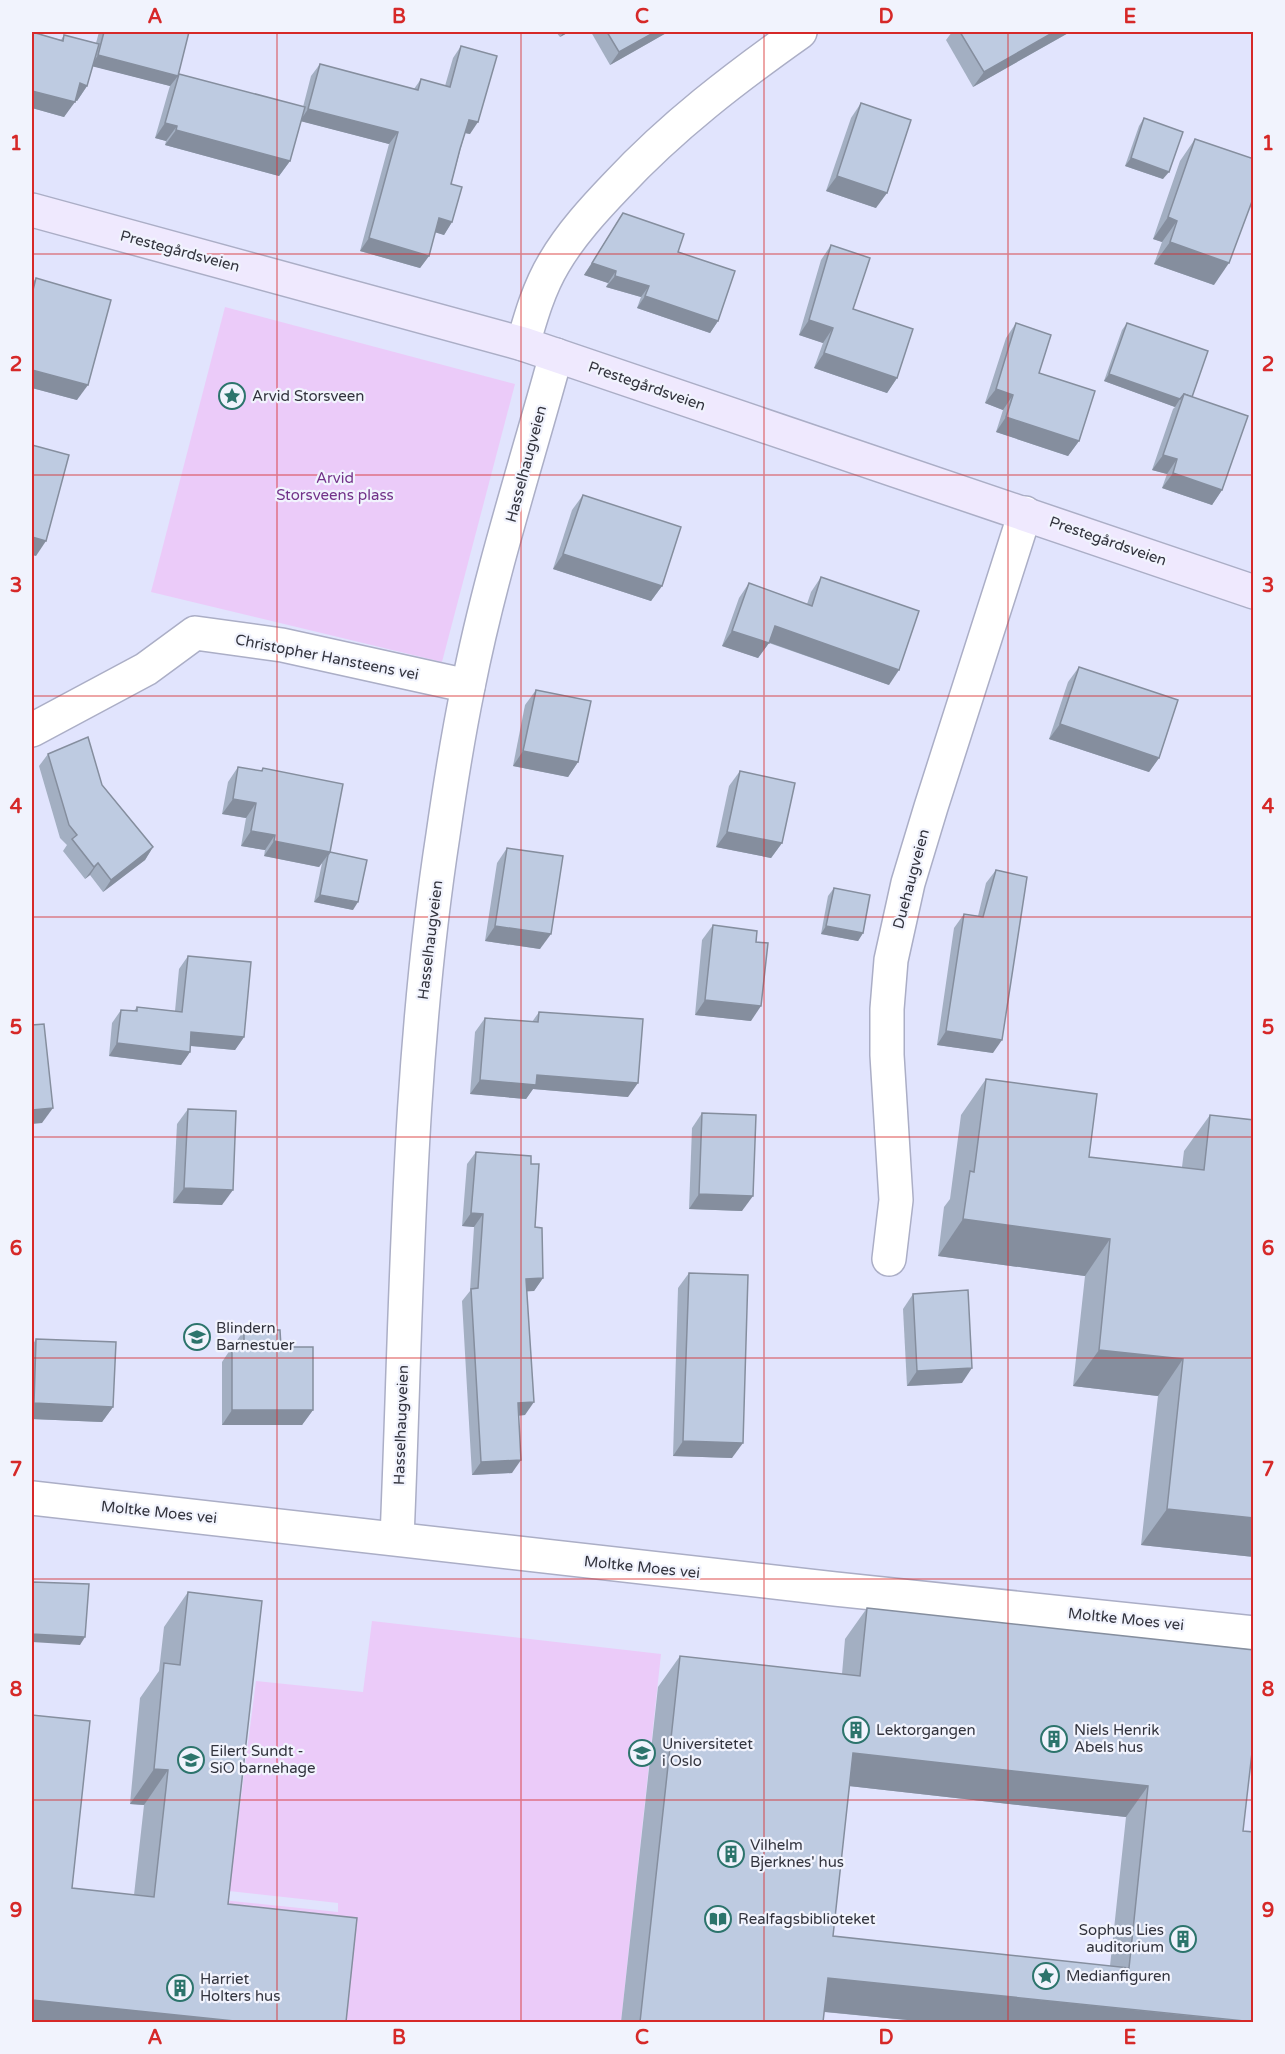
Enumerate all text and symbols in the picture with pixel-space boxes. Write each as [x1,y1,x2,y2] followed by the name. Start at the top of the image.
[148,5,163,29] text: A
[392,5,406,29] text: B
[635,5,649,29] text: C
[878,5,894,29] text: D
[1124,5,1137,29] text: E
[10,132,22,156] text: 1
[1262,132,1274,156] text: 1
[118,226,242,276] street label: Prestegårdsveien
[10,353,22,377] text: 2
[1262,353,1274,377] text: 2
[586,357,708,415] street label: Prestegårdsveien
[217,381,247,411] place icon: Arvid Storsveen
[252,387,364,405] place label: Arvid Storsveen
[502,404,550,524] street label: Hasselhaugveien
[276,469,394,504] park label: Arvid Storsveens plass
[1047,512,1169,570] street label: Prestegårdsveien
[10,574,22,598] text: 3
[1262,574,1274,598] text: 3
[234,630,420,684] street label: Christopher Hansteens vei
[10,795,23,819] text: 4
[1262,795,1275,819] text: 4
[889,827,933,931] street label: Duehaugveien
[414,879,446,1001] street label: Hasselhaugveien
[10,1016,22,1040] text: 5
[1262,1016,1274,1040] text: 5
[10,1237,22,1261] text: 6
[1262,1237,1274,1261] text: 6
[216,1319,295,1354] place label: Blindern Barnestuer
[182,1322,212,1352] school or university icon: Blindern Barnestuer
[390,1365,412,1485] street label: Hasselhaugveien
[10,1458,22,1482] text: 7
[1262,1458,1274,1482] text: 7
[100,1497,218,1527] street label: Moltke Moes vei
[583,1552,701,1582] street label: Moltke Moes vei
[1067,1604,1185,1634] street label: Moltke Moes vei
[10,1678,22,1702] text: 8
[1262,1678,1274,1702] text: 8
[841,1715,871,1745] building icon: Lektorgangen
[876,1721,976,1739] place label: Lektorgangen
[1074,1721,1159,1756] place label: Niels Henrik Abels hus
[1039,1724,1069,1754] building icon: Niels Henrik Abels hus
[662,1735,753,1770] place label: Universitetet i Oslo
[627,1738,657,1768] school or university icon: Universitetet i Oslo
[210,1742,316,1777] place label: Eilert Sundt - SiO barnehage
[176,1745,206,1775] school or university icon: Eilert Sundt - SiO barnehage
[750,1836,844,1871] place label: Vilhelm Bjerknes' hus
[716,1839,746,1869] building icon: Vilhelm Bjerknes' hus
[10,1899,22,1923] text: 9
[1262,1899,1274,1923] text: 9
[703,1904,733,1934] library icon: Realfagsbiblioteket
[738,1910,876,1928] place label: Realfagsbiblioteket
[1079,1921,1164,1956] place label: Sophus Lies auditorium
[1168,1924,1198,1954] building icon: Sophus Lies auditorium
[1031,1961,1061,1991] place icon: Medianfiguren
[1066,1967,1171,1985] place label: Medianfiguren
[200,1970,280,2005] place label: Harriet Holters hus
[165,1973,195,2003] building icon: Harriet Holters hus
[148,2026,163,2050] text: A
[392,2026,406,2050] text: B
[635,2026,649,2050] text: C
[878,2026,894,2050] text: D
[1124,2026,1137,2050] text: E

